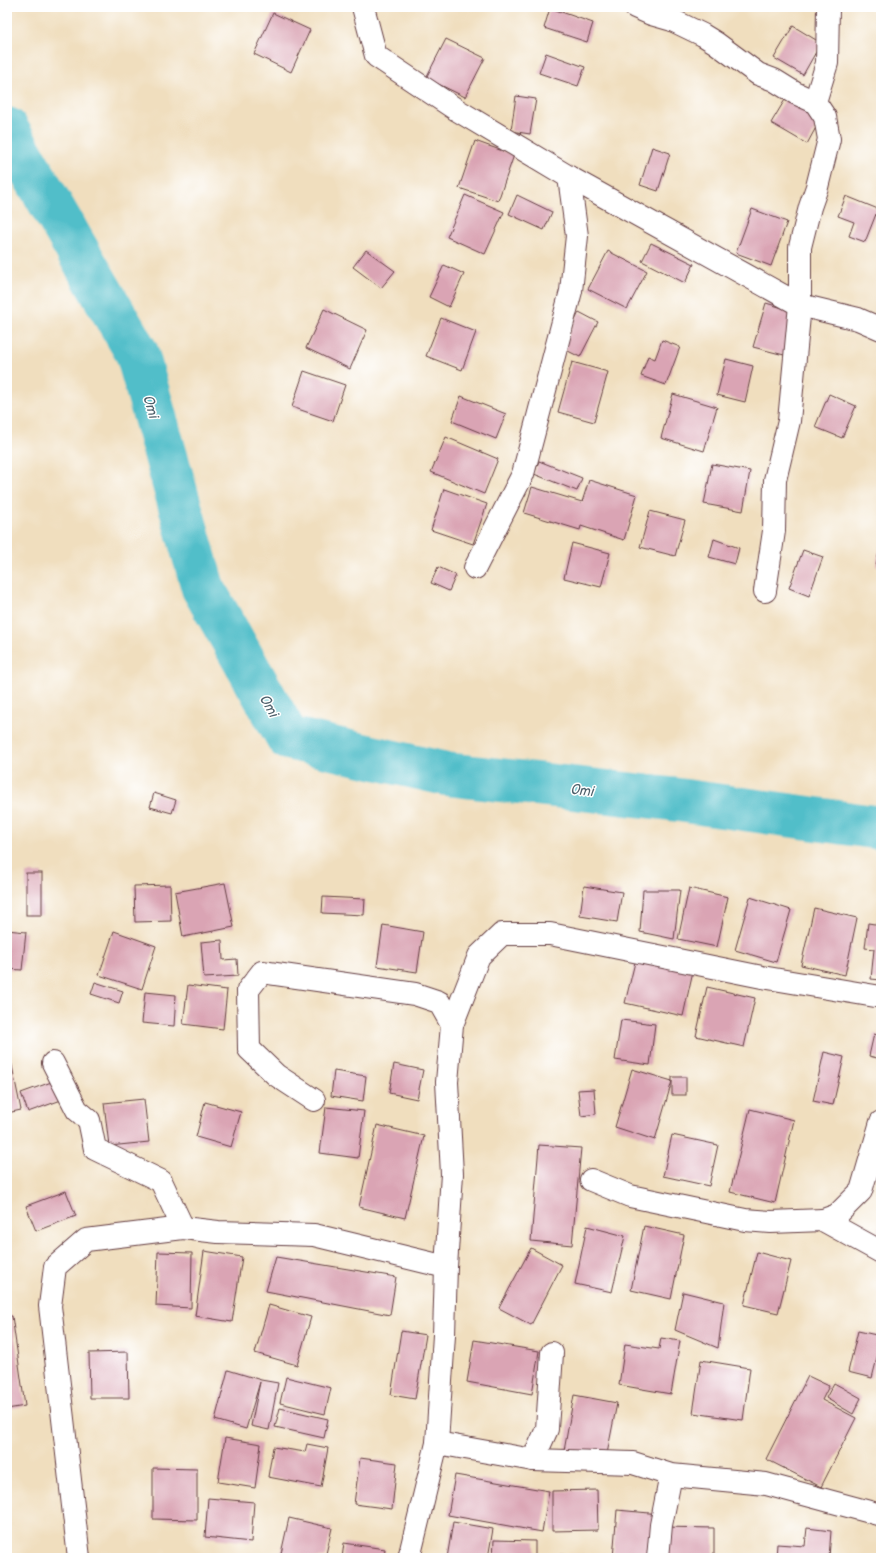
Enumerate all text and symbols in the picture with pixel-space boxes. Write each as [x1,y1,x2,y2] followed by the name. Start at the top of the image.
[138,392,166,422] water label: Omi
[255,689,286,722] water label: Omi
[569,777,596,801] water label: Omi

